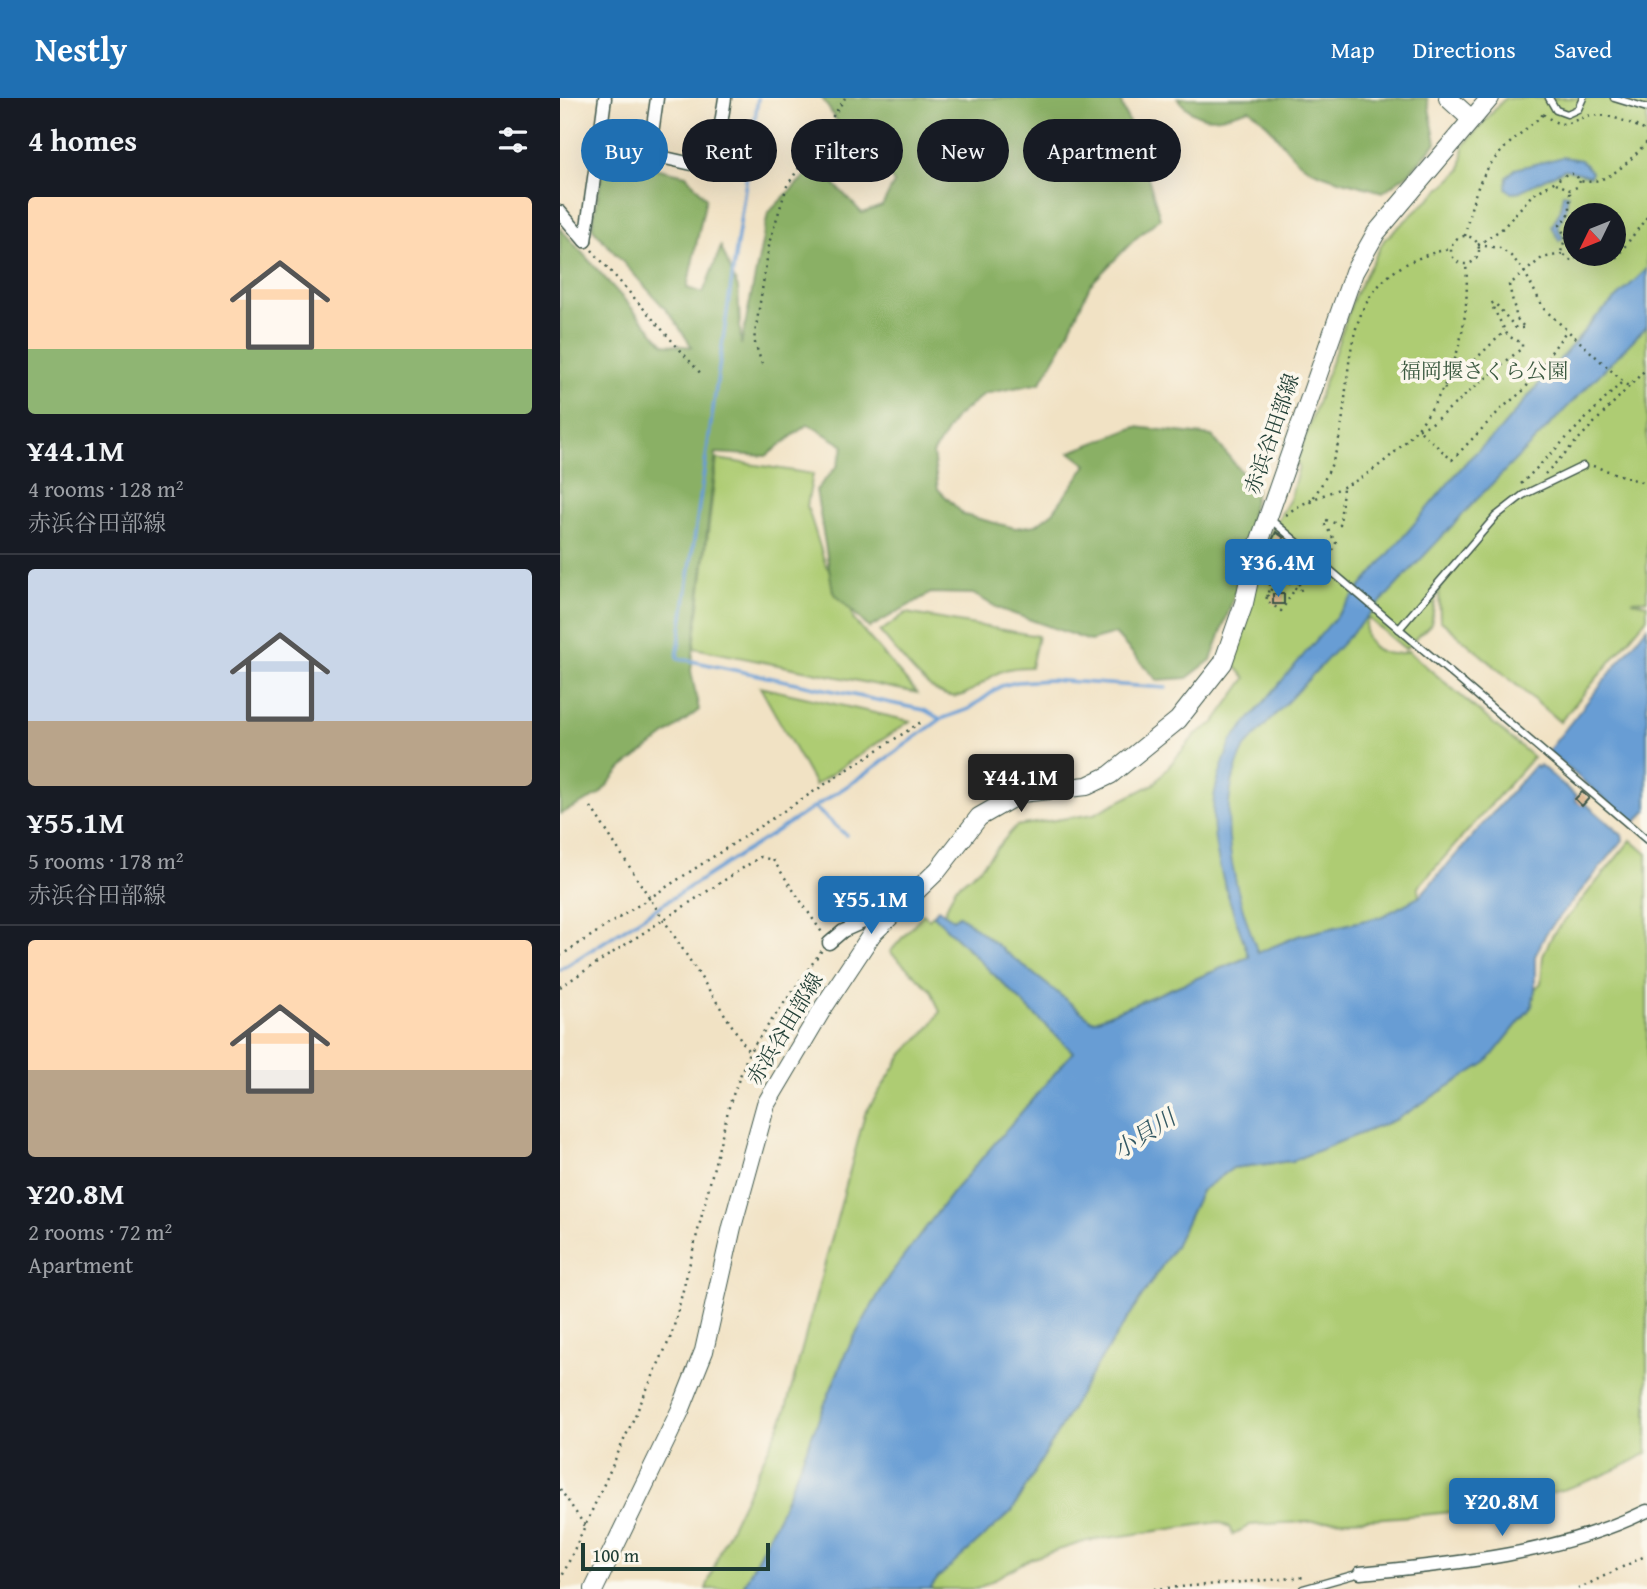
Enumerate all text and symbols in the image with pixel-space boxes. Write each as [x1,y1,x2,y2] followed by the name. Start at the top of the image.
[35,25,127,73] text: Nestly
[1331,32,1375,67] text: Map
[1413,32,1516,67] text: Directions
[1554,32,1612,67] text: Saved
[28,118,137,162] text: 4 homes
[581,119,668,182] chip: Buy
[682,119,777,182] chip: Rent
[791,119,903,182] chip: Filters
[917,119,1009,182] chip: New
[1023,119,1181,182] chip: Apartment
[494,121,532,159] icon: filters
[1563,203,1626,266] north arrow
[1563,203,1626,266] map controls
[217,242,343,368] icon: home
[1400,355,1568,386] park label: 福岡堰さくら公園
[1236,369,1307,498] street label: 赤浜谷田部線
[28,428,124,472] text: ¥44.1M
[28,472,183,505] text: 4 rooms · 128 m²
[28,506,166,539] text: 赤浜谷田部線
[1221,540,1335,599] pin: ¥36.4M
[1241,545,1315,578] text: ¥36.4M
[217,614,343,740] icon: home
[964,754,1078,814] pin: ¥44.1M
[984,760,1058,793] text: ¥44.1M
[28,800,124,844] text: ¥55.1M
[28,844,183,877] text: 5 rooms · 178 m²
[814,876,928,936] pin: ¥55.1M
[28,878,166,911] text: 赤浜谷田部線
[834,882,908,915] text: ¥55.1M
[739,967,830,1091] street label: 赤浜谷田部線
[217,986,343,1112] icon: home
[1106,1099,1184,1166] water label: 小貝川
[28,1171,124,1215] text: ¥20.8M
[28,1215,172,1248] text: 2 rooms · 72 m²
[28,1248,133,1281] text: Apartment
[1445,1478,1559,1538] pin: ¥20.8M
[1465,1484,1539,1517] text: ¥20.8M
[581,1540,770,1572] scale bar
[592,1541,639,1569] text: 100 m

